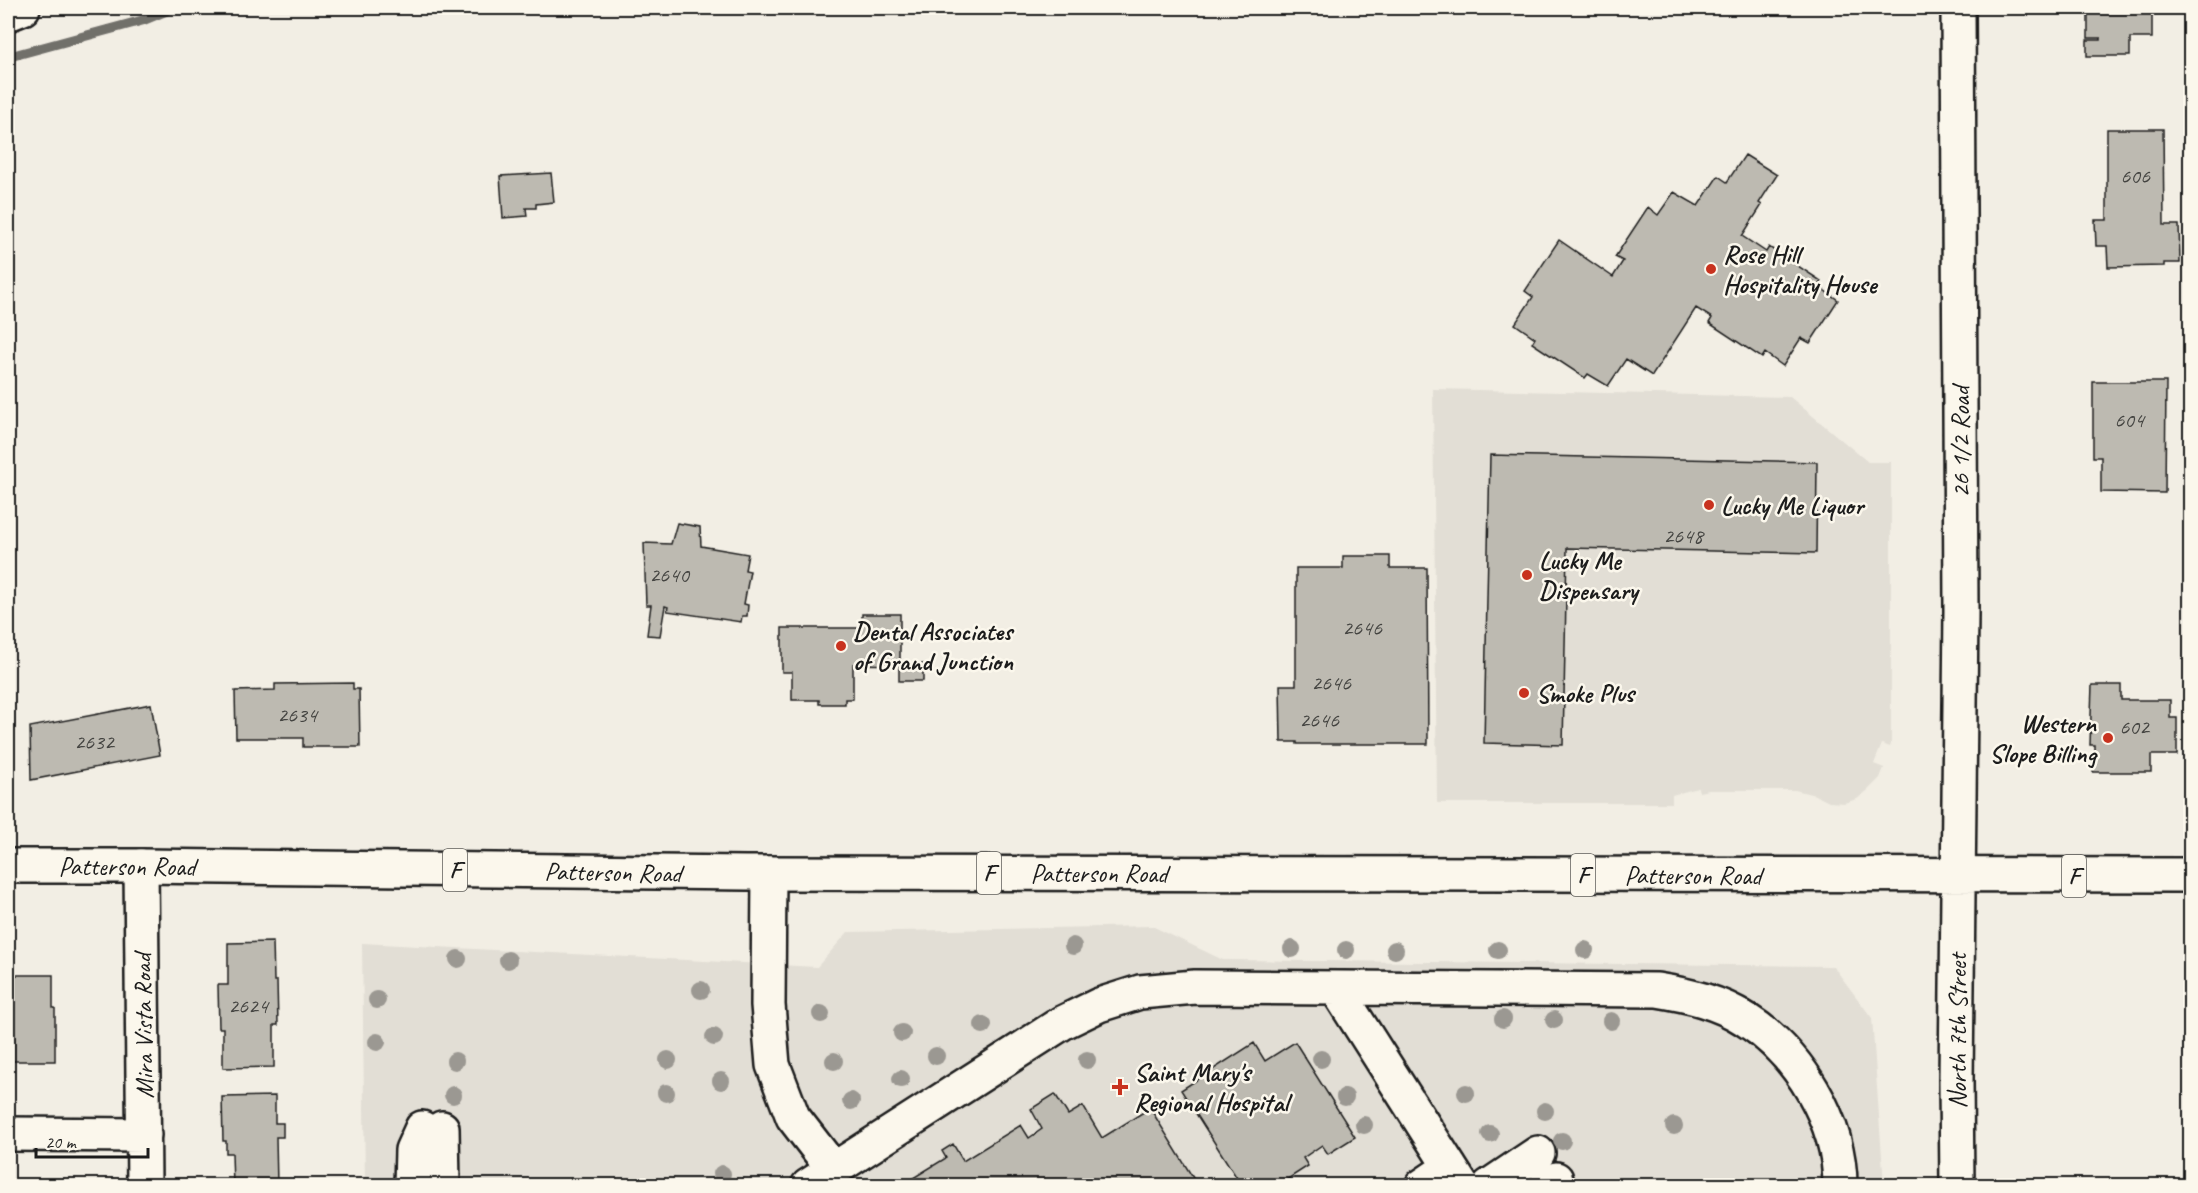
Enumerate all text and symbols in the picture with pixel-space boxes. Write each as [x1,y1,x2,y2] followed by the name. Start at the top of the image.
[2120,162,2151,190] house number: 606
[1723,238,1878,301] place label: Rose Hill Hospitality House
[1704,262,1718,276] marker: Rose Hill Hospitality House
[1944,382,1977,498] street label: 26 1/2 Road
[2114,406,2146,434] house number: 604
[1721,489,1866,522] place label: Lucky Me Liquor
[1702,498,1716,512] marker: Lucky Me Liquor
[1663,522,1705,550] house number: 2648
[1539,544,1641,607] place label: Lucky Me Dispensary
[649,561,691,589] house number: 2640
[1520,568,1534,582] marker: Lucky Me Dispensary
[1342,614,1383,642] house number: 2646
[853,615,1015,678] place label: Dental Associates of Grand Junction
[834,639,848,653] marker: Dental Associates of Grand Junction
[1311,669,1352,697] house number: 2646
[1536,677,1637,710] place label: Smoke Plus
[1517,686,1531,700] marker: Smoke Plus
[277,701,319,729] house number: 2634
[1299,706,1340,734] house number: 2646
[1989,707,2099,770] place label: Western Slope Billing
[2119,713,2151,741] house number: 602
[74,728,116,756] house number: 2632
[2101,731,2115,745] marker: Western Slope Billing
[443,849,467,891] road number: F
[59,850,199,883] street label: Patterson Road
[977,852,1001,894] road number: F
[1571,854,1595,896] road number: F
[544,855,686,890] street label: Patterson Road
[2062,855,2086,897] road number: F
[1031,857,1171,890] street label: Patterson Road
[1625,859,1765,892] street label: Patterson Road
[126,949,161,1099] street label: Mira Vista Road
[1941,951,1974,1109] street label: North 7th Street
[228,992,270,1020] house number: 2624
[1134,1056,1294,1119] place label: Saint Mary's Regional Hospital
[1111,1078,1129,1096] marker: Saint Mary's Regional Hospital
[36,1121,148,1159] scale bar
[45,1131,78,1153] text: 20 m

